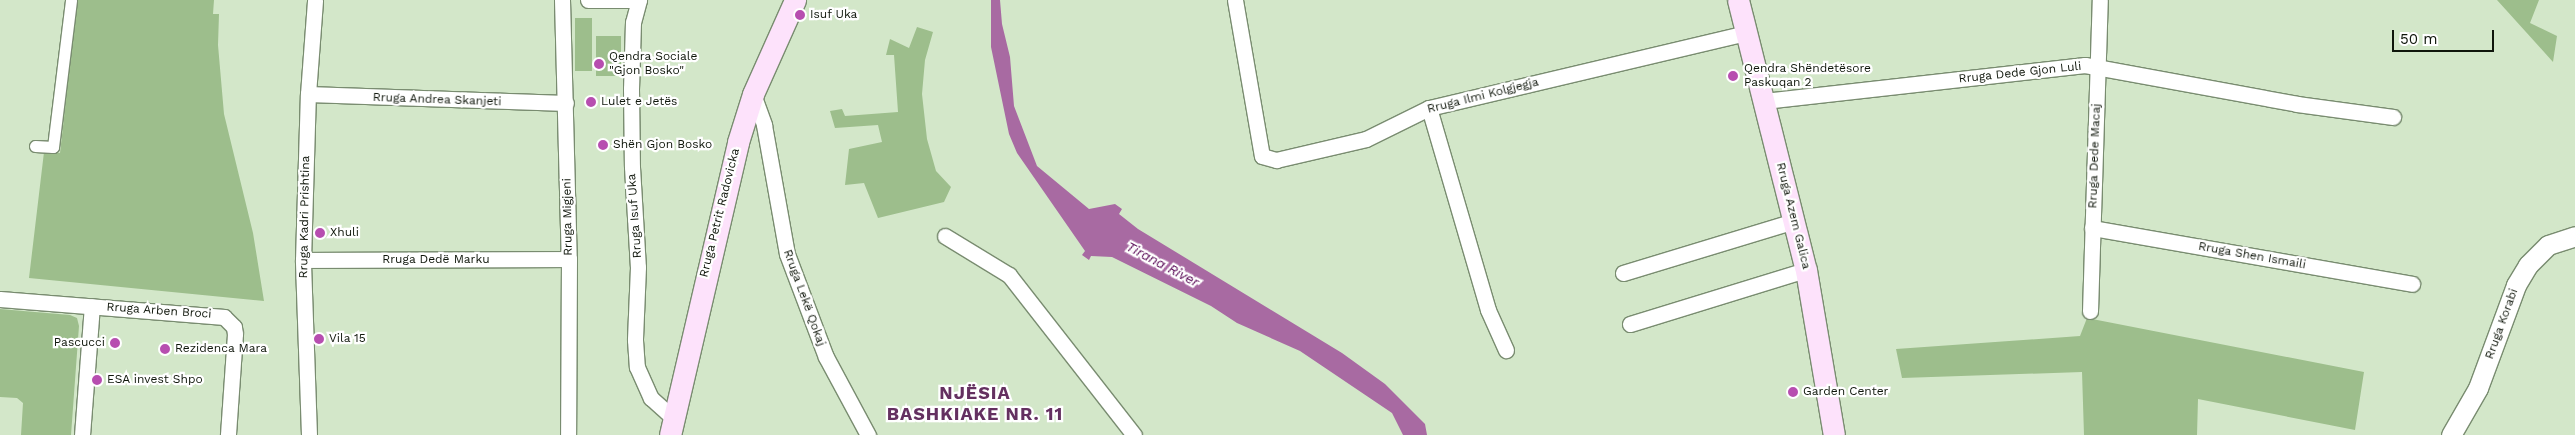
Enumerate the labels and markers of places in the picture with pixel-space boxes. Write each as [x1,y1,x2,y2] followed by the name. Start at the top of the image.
[810,8,858,22] place label: Isuf Uka
[794,9,806,21] marker: Isuf Uka
[609,50,698,78] place label: Qendra Sociale "Gjon Bosko"
[593,58,605,70] marker: Qendra Sociale "Gjon Bosko"
[1744,62,1871,90] place label: Qendra Shëndetësore Paskuqan 2
[1726,69,1740,83] marker: Qendra Shëndetësore Paskuqan 2
[601,95,678,109] place label: Lulet e Jetës
[585,96,597,108] marker: Lulet e Jetës
[613,138,712,152] place label: Shën Gjon Bosko
[597,139,609,151] marker: Shën Gjon Bosko
[330,226,359,240] place label: Xhuli
[314,227,326,239] marker: Xhuli
[329,332,366,346] place label: Vila 15
[313,333,325,345] marker: Vila 15
[54,336,105,350] place label: Pascucci
[109,337,121,349] marker: Pascucci
[175,342,267,356] place label: Rezidenca Mara
[159,343,171,355] marker: Rezidenca Mara
[107,373,203,387] place label: ESA invest Shpo
[91,374,103,386] marker: ESA invest Shpo
[1803,385,1888,399] place label: Garden Center
[1787,386,1799,398] marker: Garden Center

